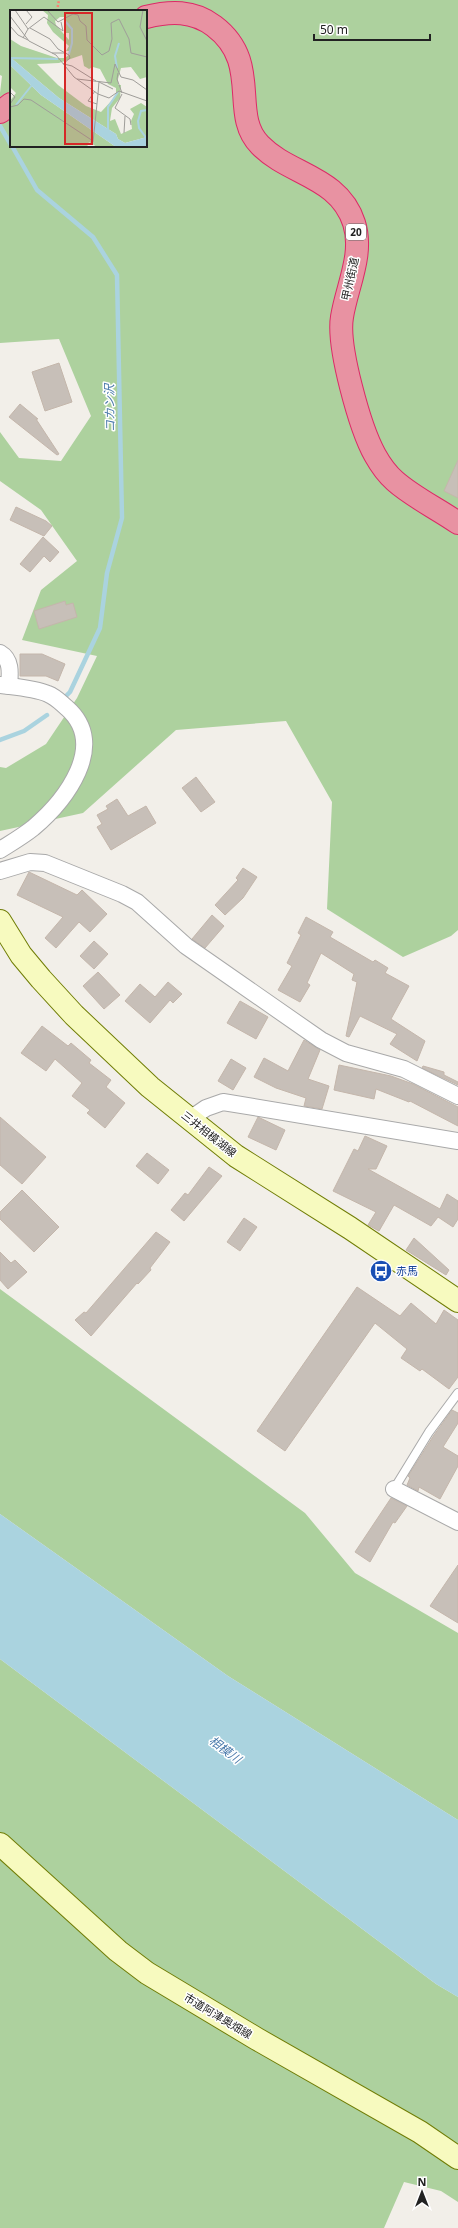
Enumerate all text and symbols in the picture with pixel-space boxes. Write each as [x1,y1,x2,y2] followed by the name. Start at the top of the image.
[10,10,147,147] inset map
[314,16,430,42] scale bar
[320,21,348,38] text: 50 m
[346,224,366,240] road number: 20
[338,256,361,302] street label: 甲州街道
[101,382,118,432] water label: コカン沢
[179,1107,240,1160] street label: 三井相模湖線
[368,1258,394,1284] bus stop icon: 赤馬
[396,1263,418,1278] place label: 赤馬
[206,1732,246,1768] water label: 相模川
[181,1989,255,2042] street label: 市道阿津奥畑線
[402,2172,442,2212] north arrow
[418,2174,426,2189] text: N

